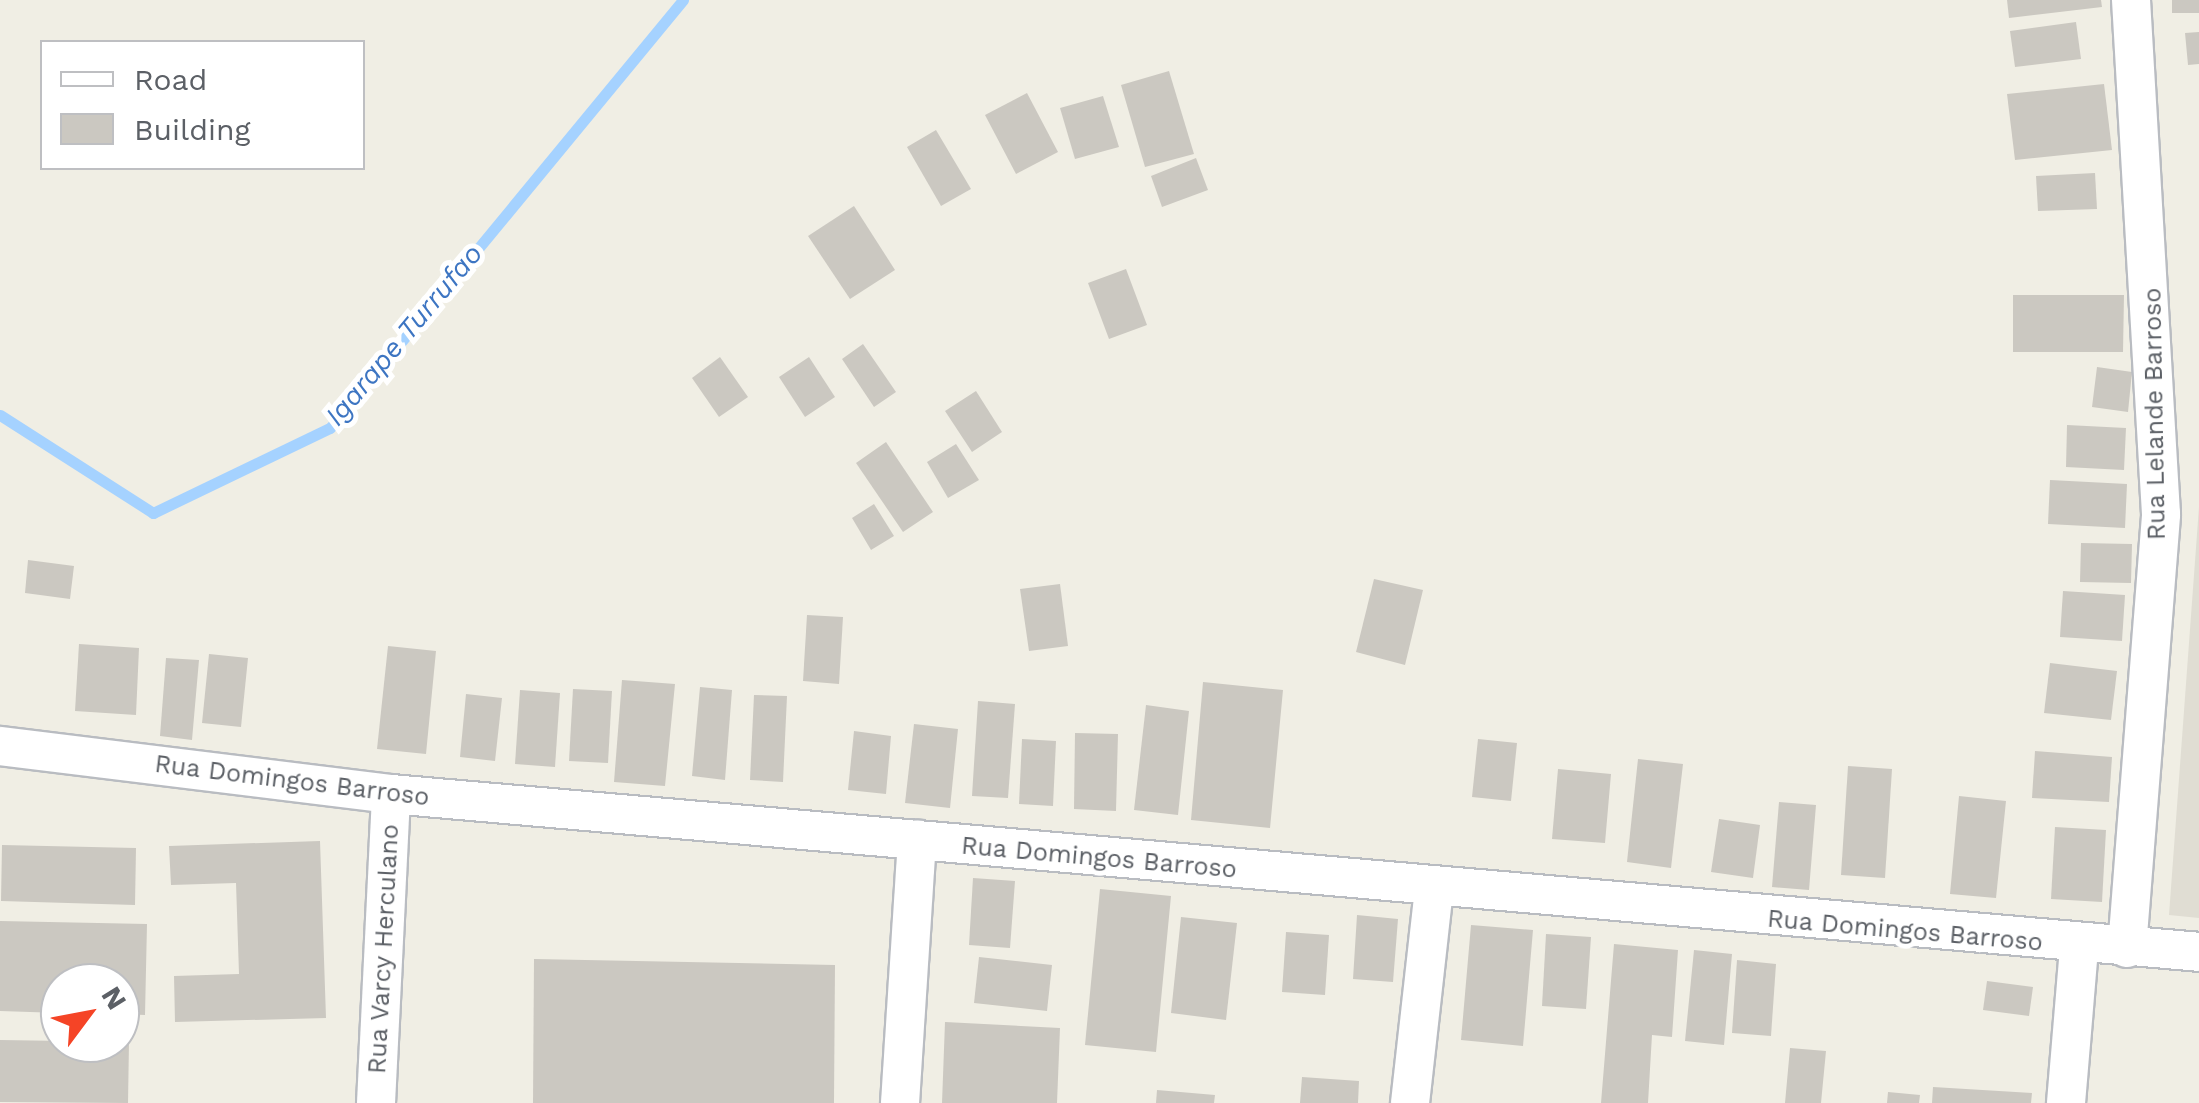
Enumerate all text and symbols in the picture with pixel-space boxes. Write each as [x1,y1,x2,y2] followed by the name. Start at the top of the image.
[40,40,365,170] legend
[134,62,207,97] text: Road
[134,112,251,147] text: Building
[318,237,490,433] water label: Igarape Turrufao
[2138,287,2172,541] street label: Rua Lelande Barroso
[153,749,431,813] street label: Rua Domingos Barroso
[362,822,406,1076] street label: Rua Varcy Herculano
[960,831,1238,885] street label: Rua Domingos Barroso
[1766,904,2044,958] street label: Rua Domingos Barroso
[40,963,140,1063] north arrow
[95,980,134,1015] text: N

